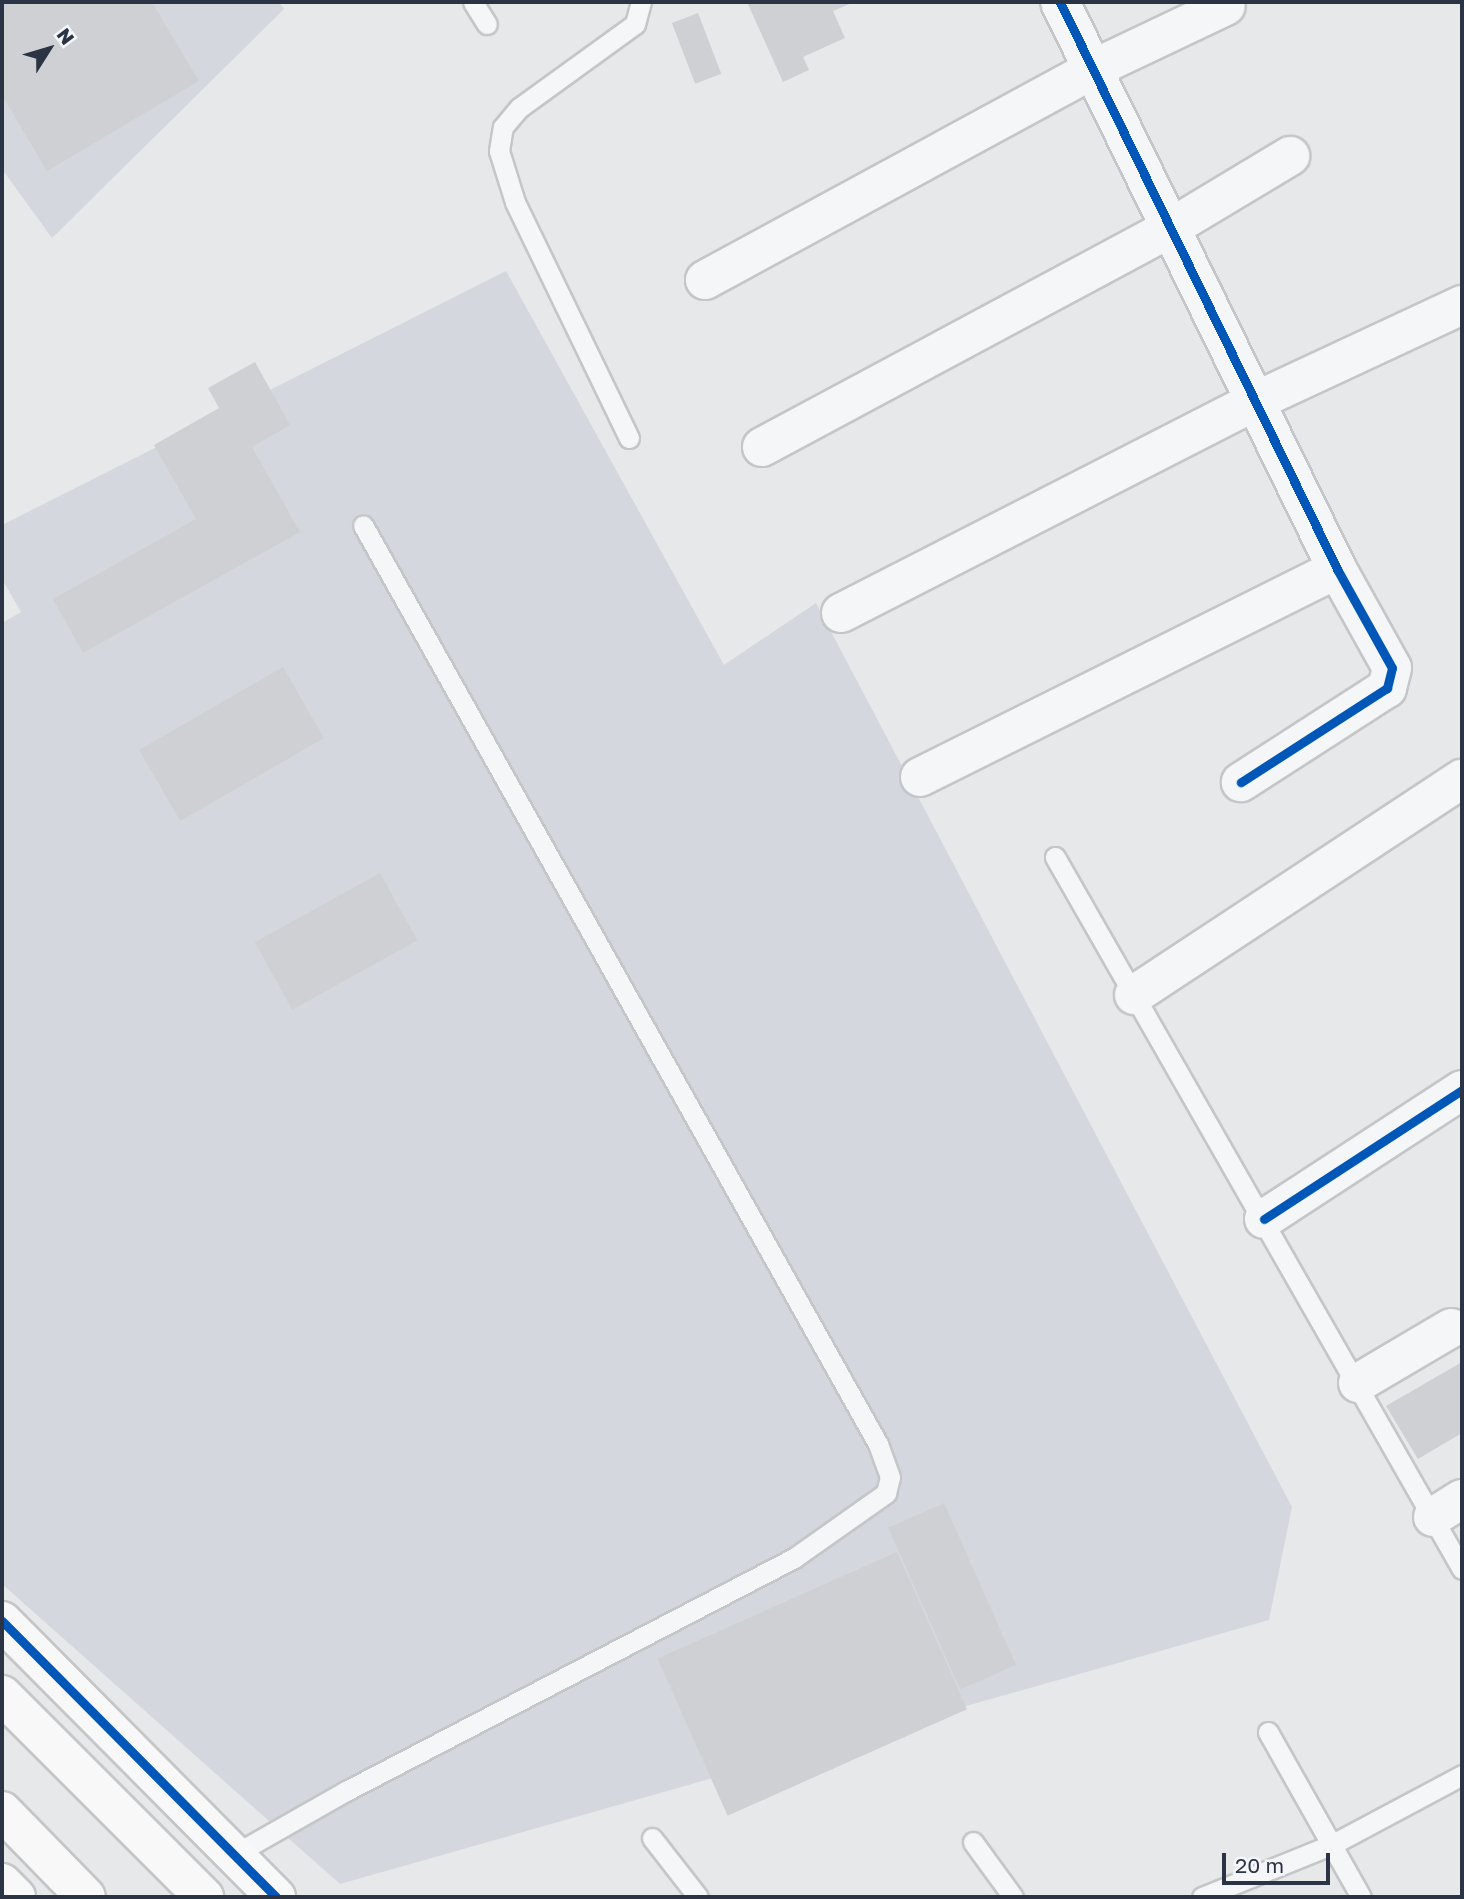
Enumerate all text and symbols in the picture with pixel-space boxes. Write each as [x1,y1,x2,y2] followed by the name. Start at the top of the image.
[14,14,84,84] north arrow
[53,23,80,49] text: N
[1226,1840,1334,1884] scale bar
[1235,1852,1284,1878] text: 20 m

